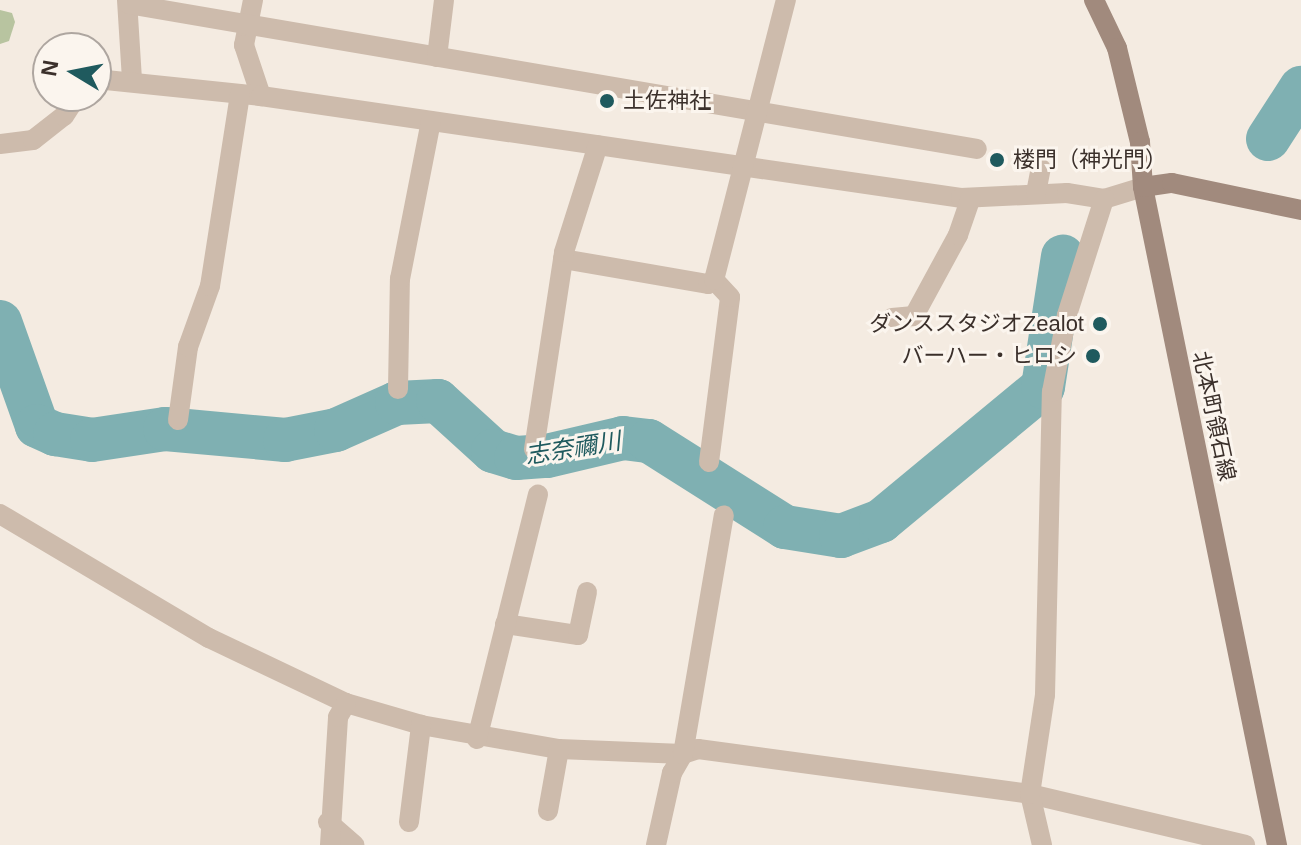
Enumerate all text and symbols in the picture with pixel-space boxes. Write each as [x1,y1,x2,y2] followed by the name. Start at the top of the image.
[32,32,112,112] north arrow
[36,58,64,78] text: N
[623,88,711,114] place label: 土佐神社
[598,92,616,110] marker: 土佐神社
[1013,147,1167,173] place label: 楼門（神光門）
[988,151,1006,169] marker: 楼門（神光門）
[869,311,1084,337] place label: ダンススタジオZealot
[1091,315,1109,333] marker: ダンススタジオZealot
[901,343,1077,369] place label: バーハー・ヒロシ
[1084,347,1102,365] marker: バーハー・ヒロシ
[1187,349,1241,483] street label: 北本町領石線
[523,426,623,470] water label: 志奈禰川

